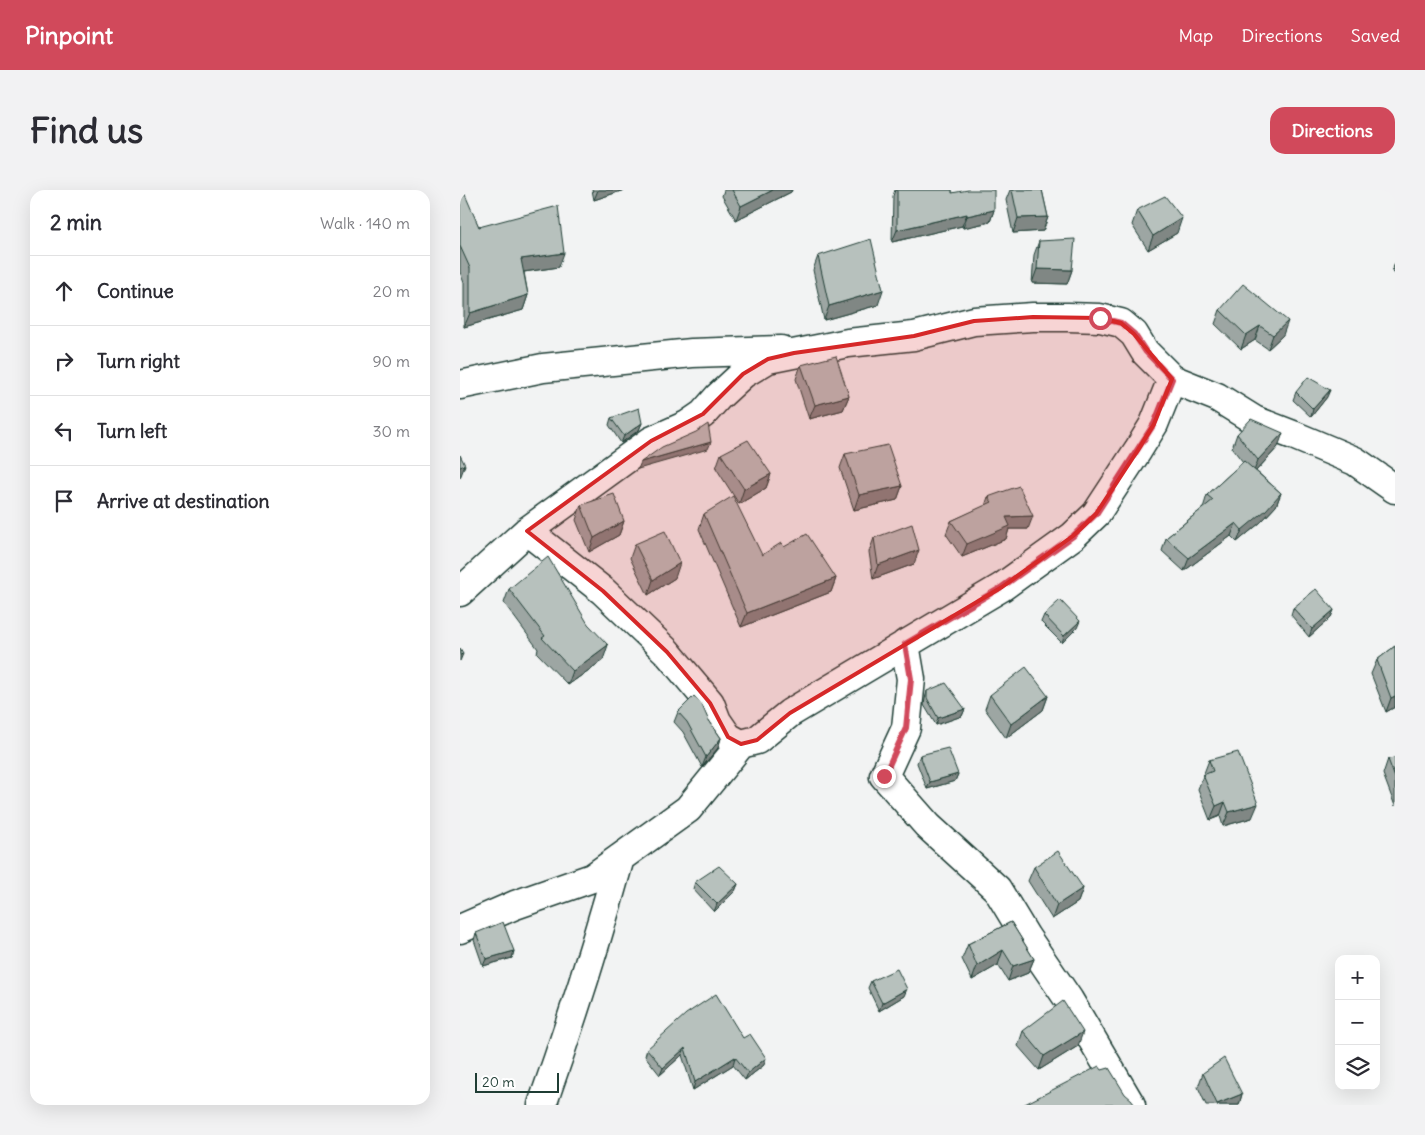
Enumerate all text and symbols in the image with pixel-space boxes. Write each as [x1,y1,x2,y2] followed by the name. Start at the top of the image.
[25,20,113,50] text: Pinpoint
[1178,24,1213,47] text: Map
[1241,24,1323,47] text: Directions
[1351,24,1400,47] text: Saved
[1270,107,1395,154] button: Directions
[30,108,143,152] text: Find us
[50,209,102,236] text: 2 min
[320,213,410,233] text: Walk · 140 m
[50,277,78,305] icon: ahead
[97,279,174,303] text: Continue
[373,281,410,301] text: 20 m
[1089,307,1112,330] route start
[50,347,78,375] icon: right
[97,349,180,373] text: Turn right
[372,351,410,371] text: 90 m
[50,417,78,445] icon: left
[97,419,167,443] text: Turn left
[373,421,410,441] text: 30 m
[50,487,78,515] icon: arrive
[97,489,270,513] text: Arrive at destination
[873,765,896,788] route end
[1335,955,1380,1090] map controls
[1335,955,1380,1000] button: +
[1335,1000,1380,1045] button: −
[1335,1045,1380,1090] button: layers
[475,1070,559,1093] scale bar
[482,1073,515,1091] text: 20 m

